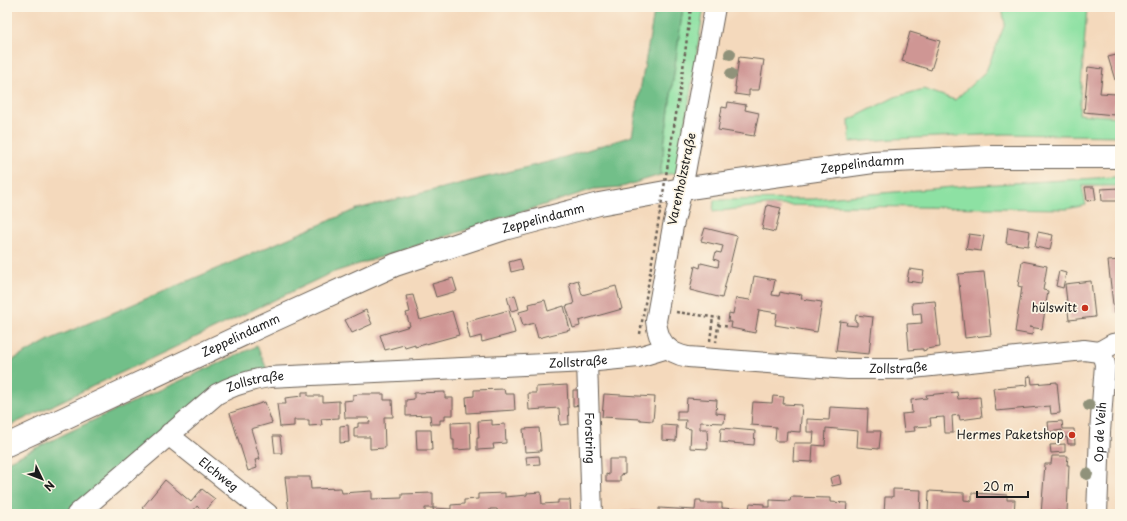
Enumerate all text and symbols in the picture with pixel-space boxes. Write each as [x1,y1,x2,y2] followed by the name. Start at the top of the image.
[662,131,700,227] street label: Varenholzstraße
[819,151,905,177] street label: Zeppelindamm
[500,198,586,237] street label: Zeppelindamm
[1032,298,1077,316] place label: hülswitt
[1080,303,1090,313] marker: hülswitt
[198,309,282,361] street label: Zeppelindamm
[548,350,608,372] street label: Zollstraße
[869,356,928,377] street label: Zollstraße
[223,366,284,396] street label: Zollstraße
[1089,401,1110,463] street label: Op de Veih
[581,412,600,464] street label: Forstring
[957,425,1064,443] place label: Hermes Paketshop
[1067,430,1077,440] marker: Hermes Paketshop
[195,452,243,495] street label: Elchweg
[22,459,62,499] north arrow
[977,473,1028,499] scale bar
[40,477,59,495] text: N
[983,477,1014,495] text: 20 m

